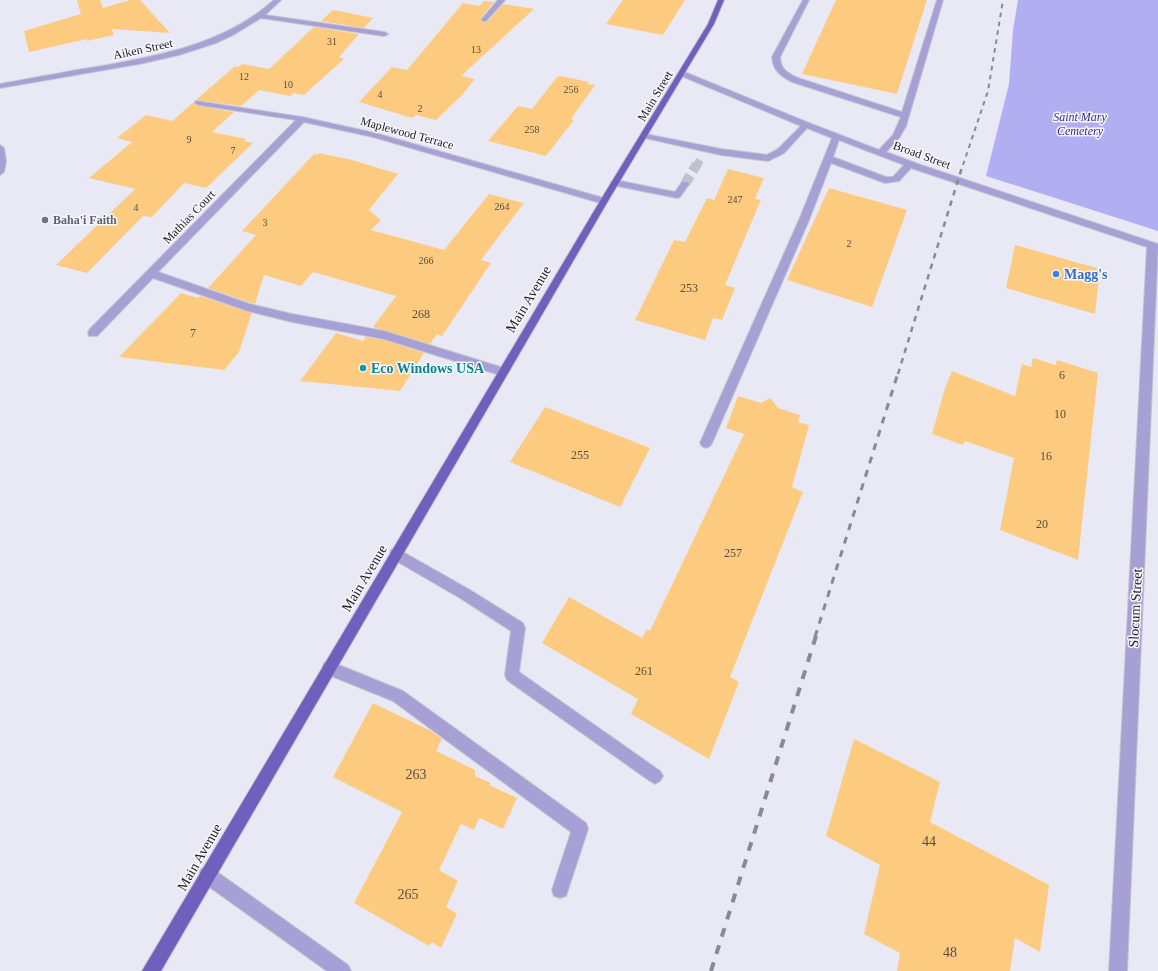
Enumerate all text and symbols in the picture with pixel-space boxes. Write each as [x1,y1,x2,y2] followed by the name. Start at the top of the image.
[112,36,175,62] street label: Aiken Street
[327,36,337,47] house number: 31
[471,44,481,55] house number: 13
[634,68,676,124] street label: Main Street
[239,71,249,82] house number: 12
[283,79,293,90] house number: 10
[564,84,579,95] house number: 256
[378,89,383,100] house number: 4
[418,103,423,114] house number: 2
[1053,110,1107,138] park label: Saint Mary Cemetery
[359,114,455,152] street label: Maplewood Terrace
[525,124,540,135] house number: 258
[187,134,192,145] house number: 9
[891,138,953,172] street label: Broad Street
[231,145,236,156] house number: 7
[160,187,218,247] street label: Mathias Court
[728,194,743,205] house number: 247
[495,201,510,212] house number: 264
[134,202,139,213] house number: 4
[53,213,117,227] place label: Baha'i Faith
[40,215,50,225] marker: Baha'i Faith
[263,217,268,228] house number: 3
[847,238,852,249] house number: 2
[419,255,434,266] house number: 266
[503,263,554,335] street label: Main Avenue
[1064,267,1108,282] place label: Magg's
[1051,269,1061,279] marker: Magg's
[680,281,698,295] house number: 253
[412,307,430,321] house number: 268
[190,326,196,340] house number: 7
[371,361,485,376] place label: Eco Windows USA
[358,363,368,373] marker: Eco Windows USA
[1059,368,1065,382] house number: 6
[1054,407,1066,421] house number: 10
[571,448,589,462] house number: 255
[1040,449,1052,463] house number: 16
[1036,517,1048,531] house number: 20
[339,542,390,614] street label: Main Avenue
[724,546,742,560] house number: 257
[1126,568,1145,648] street label: Slocum Street
[635,664,653,678] house number: 261
[406,767,427,782] house number: 263
[174,821,225,893] street label: Main Avenue
[922,834,936,849] house number: 44
[398,887,419,902] house number: 265
[943,945,957,960] house number: 48

